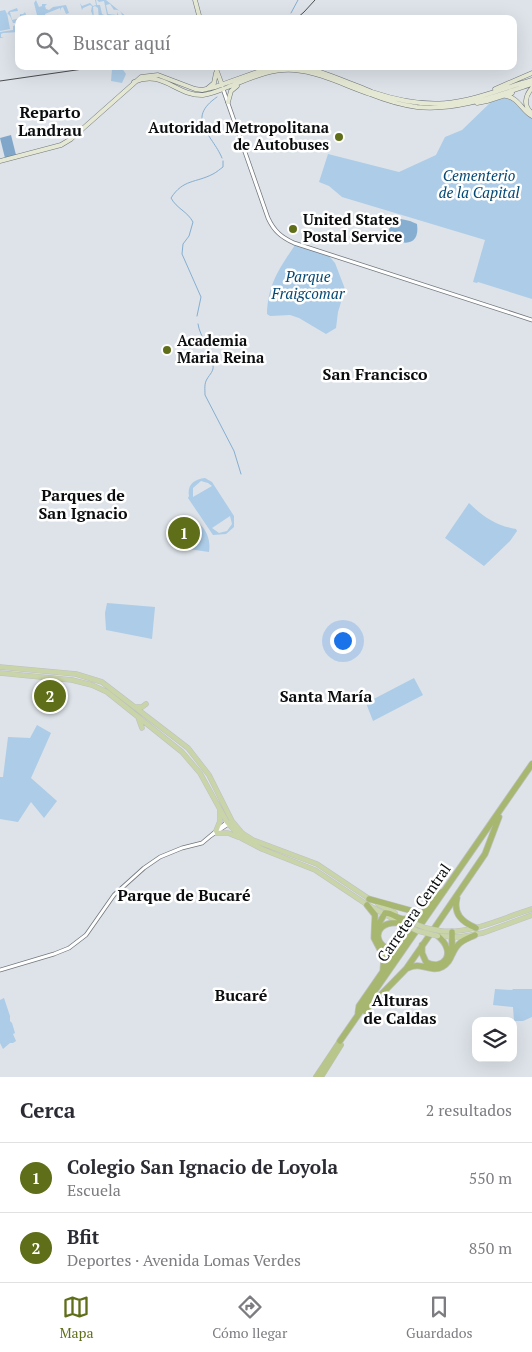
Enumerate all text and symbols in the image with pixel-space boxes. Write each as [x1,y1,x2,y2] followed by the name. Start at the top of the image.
[15,15,517,70] search box
[33,29,61,57] icon: search
[73,30,171,55] text: Buscar aquí
[18,101,82,141] district label: Reparto Landrau
[148,117,330,154] place label: Autoridad Metropolitana de Autobuses
[333,131,345,143] marker: Autoridad Metropolitana de Autobuses
[438,165,520,202] park label: Cementerio de la Capital
[303,209,402,246] place label: United States Postal Service
[287,223,299,235] marker: United States Postal Service
[270,266,346,303] park label: Parque Fraigcomar
[177,330,265,367] place label: Academia Maria Reina
[161,344,173,356] marker: Academia Maria Reina
[322,363,428,385] district label: San Francisco
[38,484,128,524] district label: Parques de San Ignacio
[168,514,200,552] pin: 1
[330,628,356,654] your location
[34,677,66,715] pin: 2
[280,685,372,707] district label: Santa María
[372,859,455,965] street label: Carretera Central
[117,884,251,906] district label: Parque de Bucaré
[215,984,268,1006] district label: Bucaré
[364,989,436,1029] district label: Alturas de Caldas
[472,1017,517,1062] map controls
[472,1017,517,1062] button: layers
[20,1096,75,1124] text: Cerca
[426,1099,512,1121] text: 2 resultados
[67,1154,338,1179] text: Colegio San Ignacio de Loyola
[31,1167,41,1189] text: 1
[469,1167,512,1189] text: 550 m
[67,1179,121,1201] text: Escuela
[67,1224,99,1249] text: Bfit
[31,1237,41,1259] text: 2
[469,1237,512,1259] text: 850 m
[67,1249,301,1271] text: Deportes · Avenida Lomas Verdes
[59,1293,94,1342] tab: Mapa
[212,1293,287,1342] tab: Cómo llegar
[406,1293,473,1342] tab: Guardados

